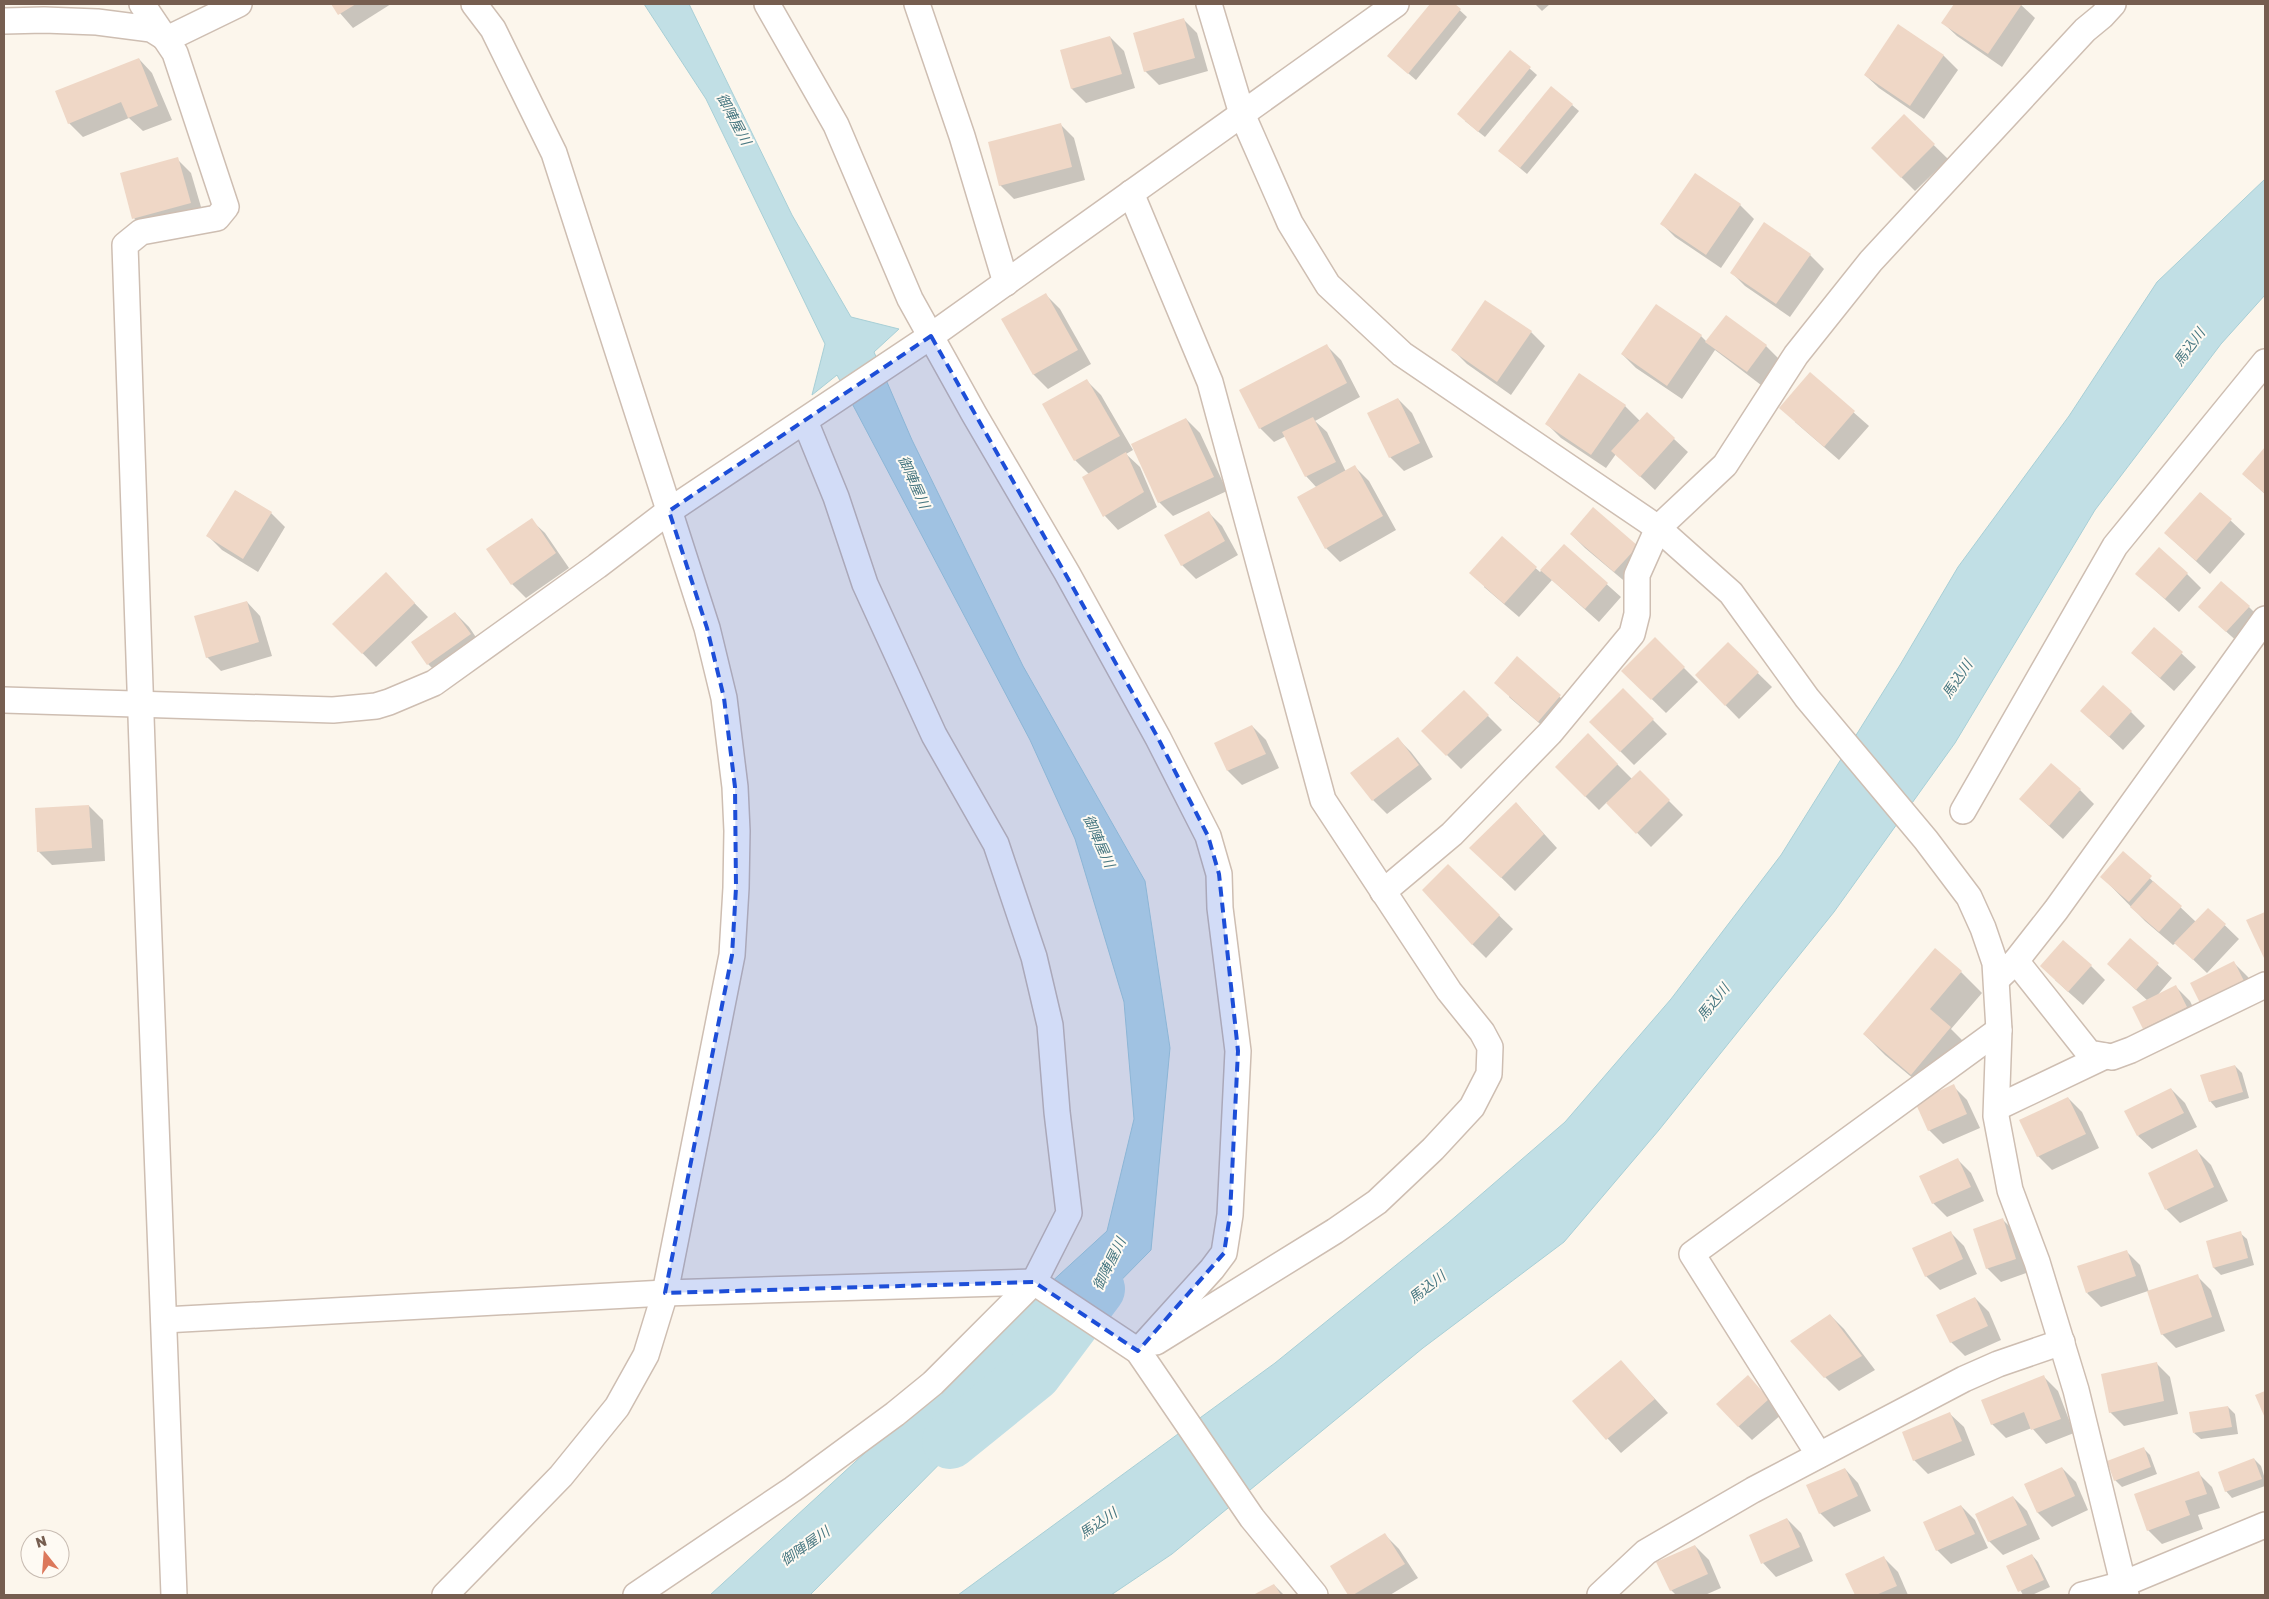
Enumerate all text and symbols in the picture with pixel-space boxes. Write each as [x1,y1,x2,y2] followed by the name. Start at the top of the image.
[714,90,756,149] water label: 御陣屋川
[2169,323,2209,369] water label: 馬込川
[895,453,934,513] water label: 御陣屋川
[1938,655,1976,701] water label: 馬込川
[1080,812,1119,872] water label: 御陣屋川
[1693,978,1734,1023] water label: 馬込川
[1089,1233,1129,1293] water label: 御陣屋川
[1405,1266,1450,1306] water label: 馬込川
[1076,1503,1122,1541] water label: 馬込川
[777,1521,834,1569] water label: 御陣屋川
[20,1529,70,1579] north arrow
[33,1531,49,1551] text: N

